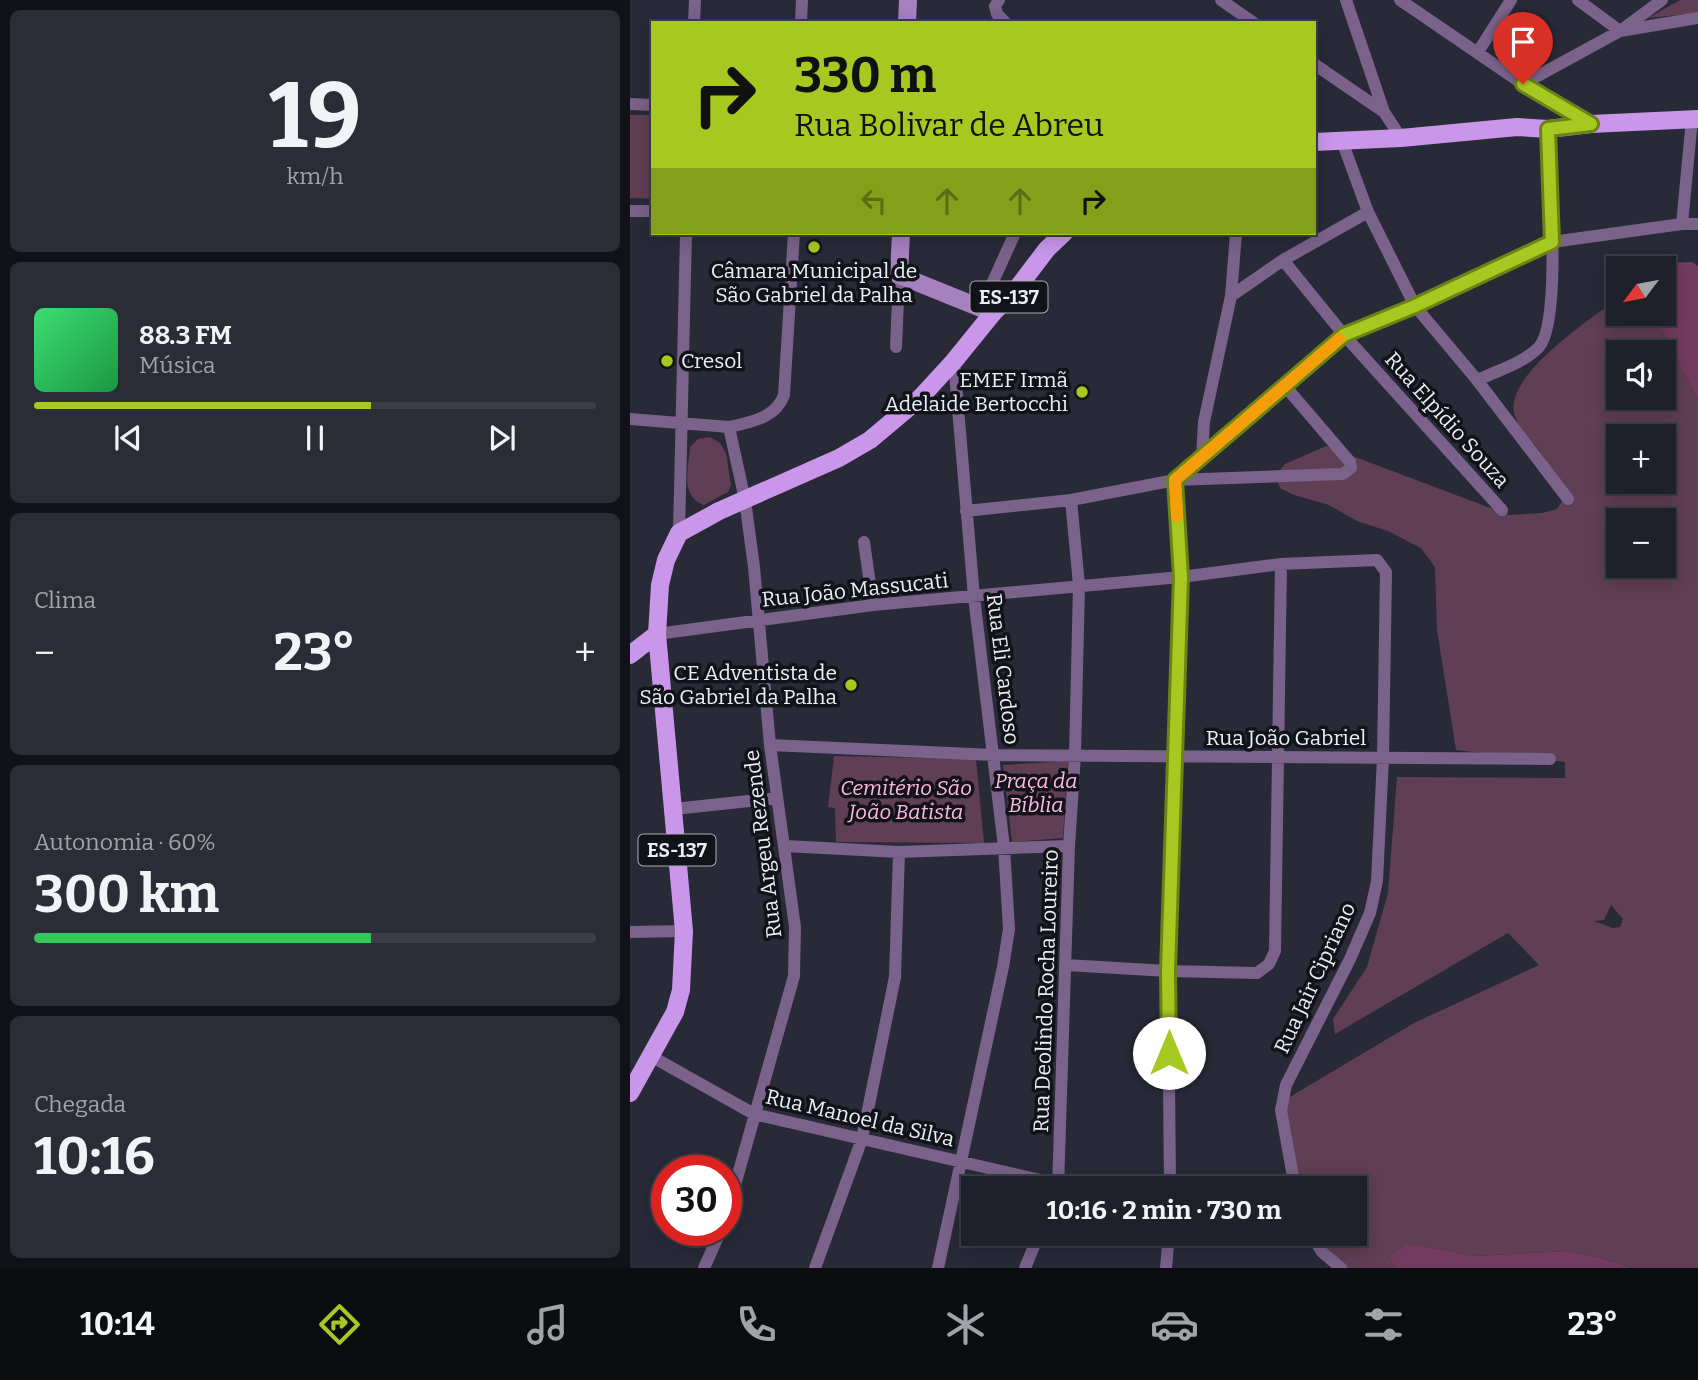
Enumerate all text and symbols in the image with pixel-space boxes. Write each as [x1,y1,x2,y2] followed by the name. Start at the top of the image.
[1493,12.0,1553,84] pin
[1504,23,1542,61] icon: arrive
[794,46,936,105] text: 330 m
[679,49,770,140] icon: right
[268,62,362,171] text: 19
[794,106,1104,144] text: Rua Bolivar de Abreu
[287,162,343,190] text: km/h
[855,182,893,220] icon: left
[928,182,966,220] icon: ahead
[1001,182,1039,220] icon: ahead
[1074,182,1112,220] icon: right
[806,239,822,255] marker: Câmara Municipal de São Gabriel da Palha
[1606,256,1676,326] north arrow
[1606,256,1676,578] map controls
[711,258,917,308] place label: Câmara Municipal de São Gabriel da Palha
[970,282,1048,312] road number: ES-137
[139,320,232,351] text: 88.3 FM
[1606,340,1676,410] button: sound
[1379,347,1515,494] street label: Rua Elpídio Souza
[681,348,742,374] place label: Cresol
[139,351,216,379] text: Música
[659,353,675,369] marker: Cresol
[884,367,1068,417] place label: EMEF Irmã Adelaide Bertocchi
[1074,384,1090,400] marker: EMEF Irmã Adelaide Bertocchi
[109,419,147,457] icon: previous
[296,419,334,457] icon: pause
[483,419,521,457] icon: next
[1606,424,1676,494] button: +
[1606,508,1676,578] button: −
[760,567,950,613] street label: Rua João Massucati
[34,586,96,614] text: Clima
[981,592,1025,746] street label: Rua Eli Cardoso
[274,621,356,684] text: 23°
[34,630,55,676] text: −
[574,630,596,676] text: +
[639,660,838,710] place label: CE Adventista de São Gabriel da Palha
[843,677,859,693] marker: CE Adventista de São Gabriel da Palha
[1206,725,1366,751] street label: Rua João Gabriel
[739,748,787,940] street label: Rua Argeu Rezende
[994,768,1078,818] park label: Praça da Bíblia
[840,775,972,825] park label: Cemitério São João Batista
[34,828,216,856] text: Autonomia · 60%
[638,834,716,866] road number: ES-137
[1028,849,1064,1133] street label: Rua Deolindo Rocha Loureiro
[34,863,219,926] text: 300 km
[1269,898,1361,1058] street label: Rua Jair Cipriano
[1132,1016,1206,1090] position arrow
[763,1084,957,1152] street label: Rua Manoel da Silva
[34,1090,126,1118] text: Chegada
[34,1125,155,1188] text: 10:16
[651,1155,742,1246] speed limit sign: 30
[1047,1195,1281,1226] text: 10:16 · 2 min · 730 m
[315,1300,364,1349] icon: directions
[523,1300,572,1349] icon: music
[732,1300,781,1349] icon: phone
[941,1300,990,1349] icon: climate
[1150,1300,1199,1349] icon: car
[1359,1300,1408,1349] icon: filters
[80,1305,155,1343] text: 10:14
[1568,1305,1618,1343] text: 23°

